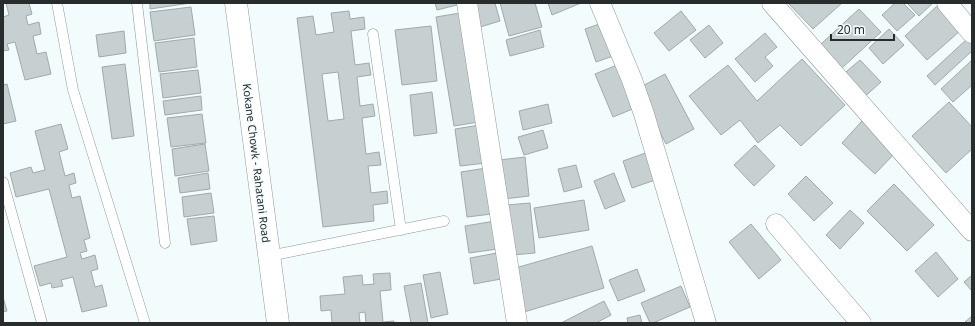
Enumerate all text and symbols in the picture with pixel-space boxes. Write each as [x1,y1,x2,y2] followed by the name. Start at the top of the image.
[831,16,894,42] scale bar
[837,21,865,38] text: 20 m
[240,82,274,244] street label: Kokane Chowk - Rahatani Road

